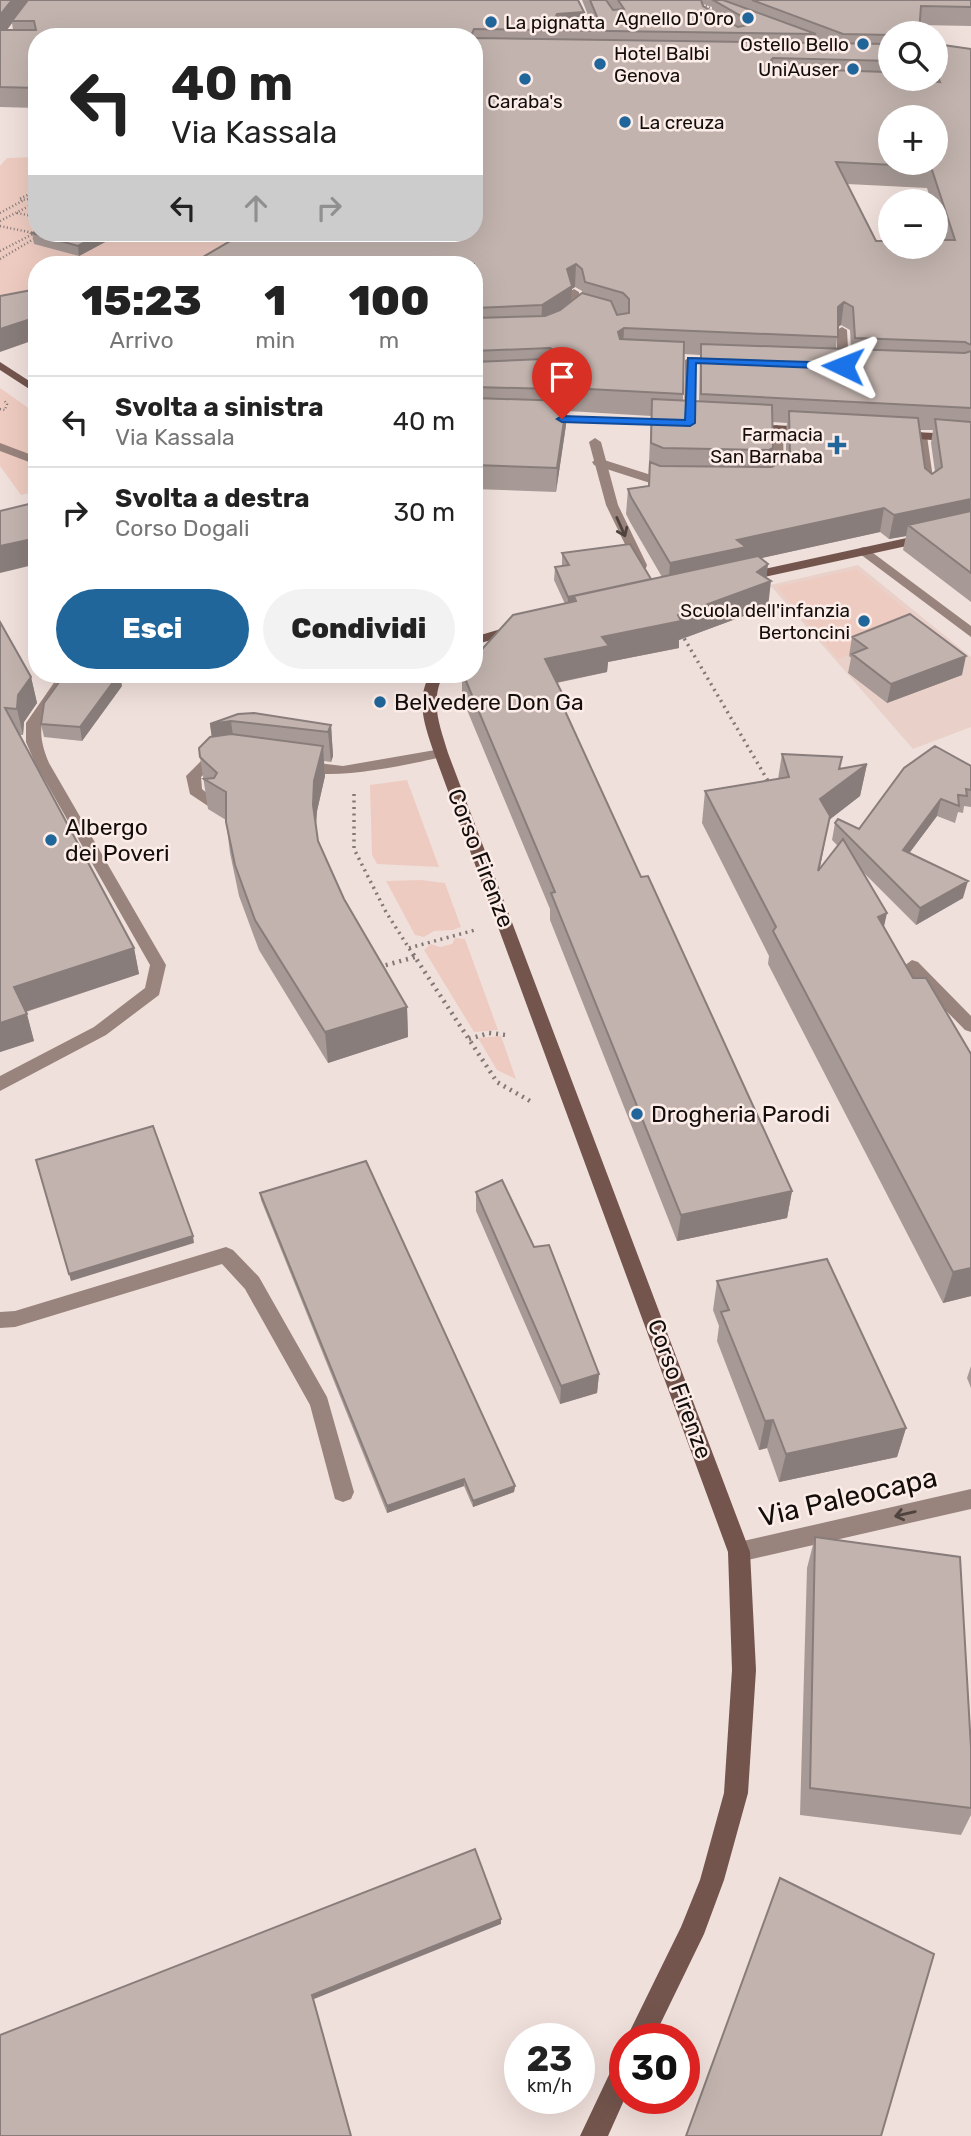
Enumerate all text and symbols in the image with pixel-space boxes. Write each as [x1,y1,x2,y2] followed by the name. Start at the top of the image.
[615,7,734,30] place label: Agnello D'Oro
[740,10,756,26] marker: Agnello D'Oro
[505,11,605,34] place label: La pignatta
[483,14,499,30] marker: La pignatta
[878,21,948,259] map controls
[878,21,948,91] button: search
[740,33,849,56] place label: Ostello Bello
[855,36,871,52] marker: Ostello Bello
[614,42,709,87] place label: Hotel Balbi Genova
[171,54,293,112] text: 40 m
[56,56,147,147] icon: left
[592,56,608,72] marker: Hotel Balbi Genova
[758,58,840,81] place label: UniAuser
[845,61,861,77] marker: UniAuser
[517,71,533,87] marker: Caraba's
[487,90,563,113] place label: Caraba's
[878,105,948,175] button: +
[639,111,725,134] place label: La creuza
[171,113,338,151] text: Via Kassala
[617,114,633,130] marker: La creuza
[164,189,202,227] icon: left
[237,189,275,227] icon: ahead
[310,189,348,227] icon: right
[878,189,948,259] button: −
[81,276,202,326] text: 15:23
[264,276,286,326] text: 1
[349,276,430,326] text: 100
[110,326,174,354] text: Arrivo
[255,326,295,354] text: min
[379,326,399,354] text: m
[806,329,880,403] position arrow
[532,347,592,419] pin
[543,358,581,396] icon: arrive
[115,392,324,423] text: Svolta a sinistra
[56,403,94,441] icon: left
[393,406,455,437] text: 40 m
[115,423,235,451] text: Via Kassala
[710,423,823,468] place label: Farmacia San Barnaba
[829,437,845,453] marker: Farmacia San Barnaba
[115,483,310,514] text: Svolta a destra
[56,494,94,532] icon: right
[393,497,455,528] text: 30 m
[115,514,249,542] text: Corso Dogali
[615,516,628,537] one-way arrow
[56,589,249,669] button: Esci
[263,589,455,669] button: Condividi
[680,599,850,644] place label: Scuola dell'infanzia Bertoncini
[856,613,872,629] marker: Scuola dell'infanzia Bertoncini
[394,688,584,716] place label: Belvedere Don Ga
[372,694,388,710] marker: Belvedere Don Ga
[442,785,520,931] street label: Corso Firenze
[65,813,170,867] place label: Albergo dei Poveri
[43,832,59,848] marker: Albergo dei Poveri
[651,1100,830,1128] place label: Drogheria Parodi
[629,1106,645,1122] marker: Drogheria Parodi
[642,1315,718,1463] street label: Corso Firenze
[756,1460,940,1534] street label: Via Paleocapa
[894,1508,916,1521] one-way arrow
[609,2023,700,2114] speed limit sign: 30
[527,2038,572,2080] text: 23
[527,2075,572,2097] text: km/h

